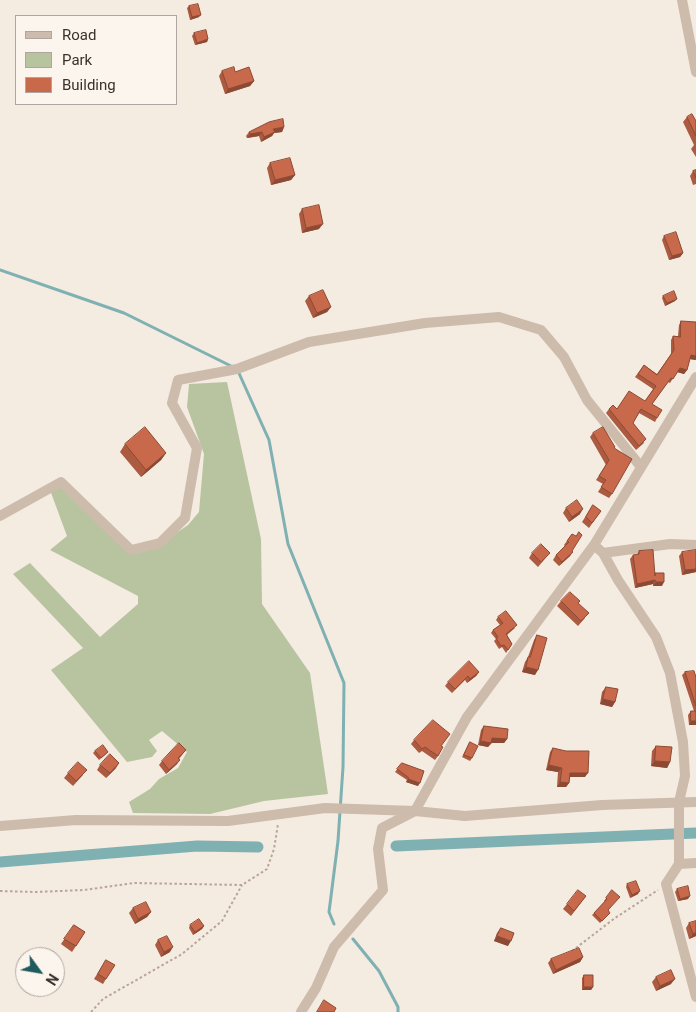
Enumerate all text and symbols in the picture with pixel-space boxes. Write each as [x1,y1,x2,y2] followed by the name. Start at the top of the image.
[15,15,178,105] legend
[62,26,96,44] text: Road
[62,51,92,69] text: Park
[62,76,116,94] text: Building
[15,947,65,997] north arrow
[42,971,61,988] text: N

